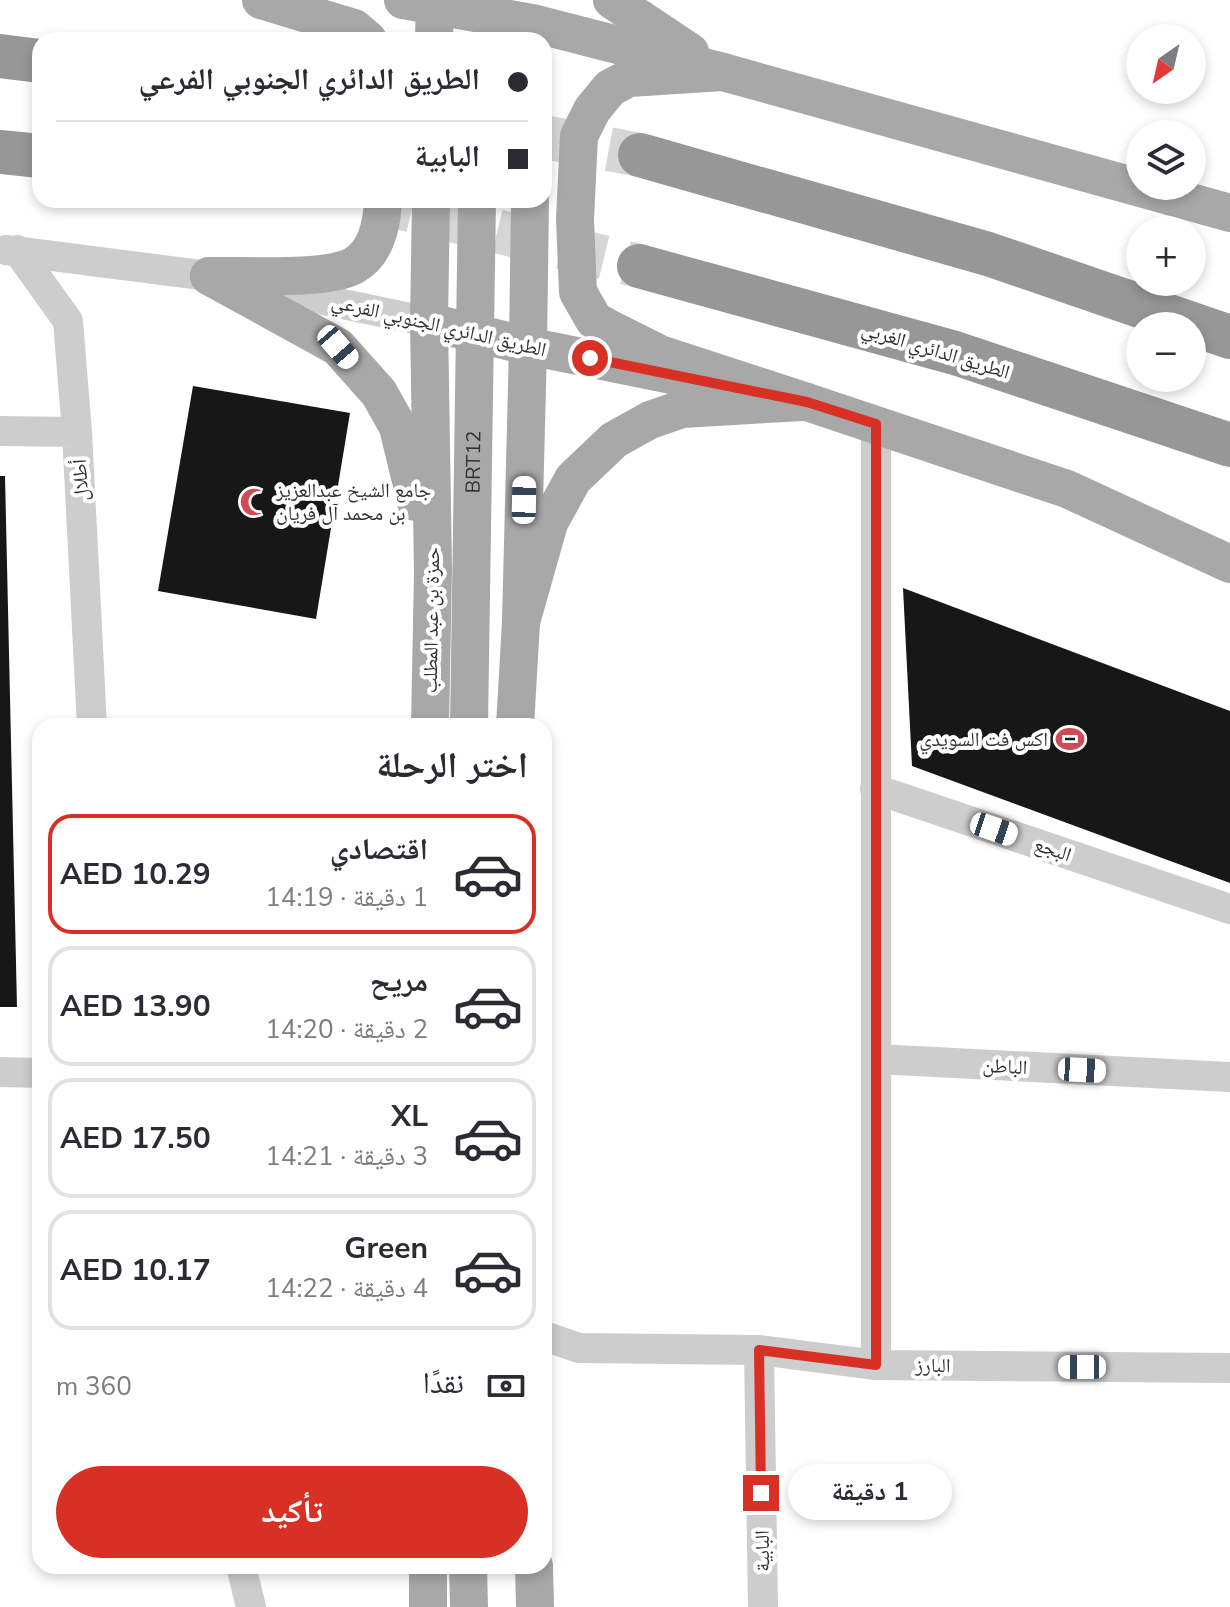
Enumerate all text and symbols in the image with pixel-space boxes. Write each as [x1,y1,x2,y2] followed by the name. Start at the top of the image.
[1126,24,1206,104] north arrow
[1126,24,1206,392] map controls
[139,59,480,100] text: الطريق الدائري الجنوبي الفرعي
[1126,120,1206,200] button: layers
[415,136,480,177] text: البابية
[1126,216,1206,296] button: +
[328,288,549,365] street label: الطريق الدائري الجنوبي الفرعي
[1126,312,1206,392] button: −
[858,315,1013,388] street label: الطريق الدائري الغربي
[313,321,363,373] car
[572,340,608,376] route start
[460,431,487,494] street label: BRT12
[66,458,95,502] street label: أطلال
[512,476,536,524] car
[275,477,431,527] place label: جامع الشيخ عبدالعزيز بن محمد آل فريان
[239,487,269,517] mosque icon: جامع الشيخ عبدالعزيز بن محمد آل فريان
[417,546,446,693] street label: حمزة بن عبد المطلب
[1055,724,1085,754] sports icon: اكس فت السويدي
[919,726,1048,755] place label: اكس فت السويدي
[376,741,528,790] text: اختر الرحلة
[967,810,1021,848] car
[330,829,428,870] text: اقتصادي
[1031,831,1075,868] street label: البجع
[452,838,524,910] icon: car
[60,854,211,895] text: AED 10.29
[265,880,428,915] text: 1 دقيقة · 14:19
[370,961,428,1002] text: مريح
[452,970,524,1042] icon: car
[60,986,211,1027] text: AED 13.90
[265,1012,428,1047] text: 2 دقيقة · 14:20
[982,1052,1028,1081] street label: الباطن
[1057,1057,1107,1083] car
[391,1096,428,1137] text: XL
[452,1102,524,1174] icon: car
[60,1118,211,1159] text: AED 17.50
[265,1139,428,1174] text: 3 دقيقة · 14:21
[344,1228,428,1269] text: Green
[452,1234,524,1306] icon: car
[60,1250,211,1291] text: AED 10.17
[265,1271,428,1306] text: 4 دقيقة · 14:22
[914,1352,951,1379] street label: البارز
[1058,1355,1106,1379] car
[423,1363,464,1404] text: نقدًا
[484,1364,528,1408] icon: cash
[56,1369,132,1404] text: 360 m
[789,1465,953,1521] callout: 1 دقيقة
[56,1466,528,1558] button: تأكيد
[831,1474,909,1509] text: 1 دقيقة
[743,1475,779,1511] route end
[749,1530,776,1572] street label: البابية

